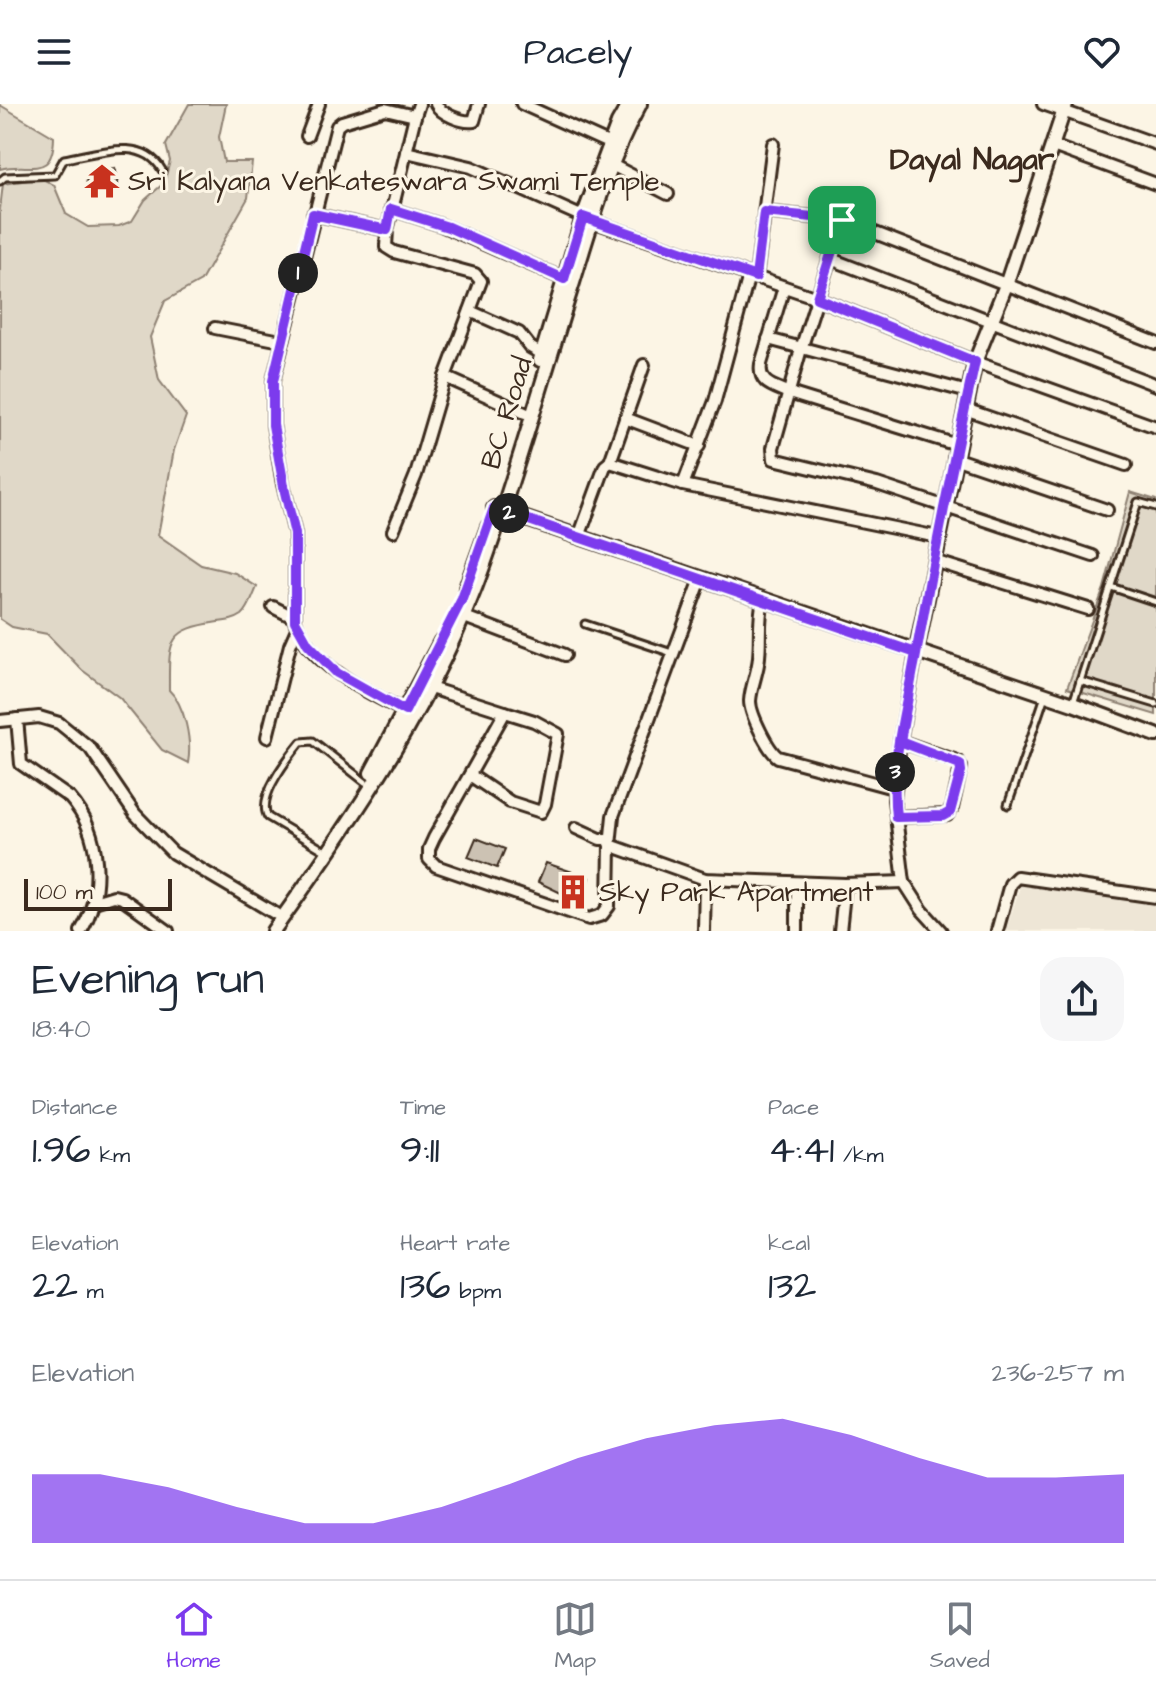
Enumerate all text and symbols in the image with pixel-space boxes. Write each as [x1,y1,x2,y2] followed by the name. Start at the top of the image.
[524,27,632,78] text: Pacely
[32,30,76,74] icon: menu
[1080,30,1124,74] icon: heart
[890,139,1055,183] district label: Dayal Nagar
[83,162,121,200] temple icon: Sri Kalyana Venkateswara Swami Temple
[128,162,660,203] place label: Sri Kalyana Venkateswara Swami Temple
[808,186,876,254] pin
[820,198,864,242] icon: arrive
[278,253,318,293] pin: 1
[297,257,299,288] text: 1
[472,352,542,474] street label: BC Road
[489,493,529,533] pin: 2
[503,497,515,528] text: 2
[875,752,915,792] pin: 3
[889,756,901,787] text: 3
[554,873,592,911] building icon: Sky Park Apartment
[599,873,874,914] place label: Sky Park Apartment
[24,875,172,911] scale bar
[36,877,93,908] text: 100 m
[32,950,264,1011] text: Evening run
[1040,957,1124,1041] button: share
[32,1011,91,1047] text: 18:40
[32,1092,118,1123] text: Distance
[400,1092,446,1123] text: Time
[768,1092,819,1123] text: Pace
[32,1123,91,1178] text: 1.96
[400,1123,440,1178] text: 9:11
[768,1123,834,1178] text: 4:41
[91,1140,130,1171] text: km
[834,1140,884,1171] text: /km
[32,1228,119,1259] text: Elevation
[400,1228,510,1259] text: Heart rate
[768,1228,810,1259] text: kcal
[32,1259,78,1314] text: 22
[400,1259,451,1314] text: 136
[768,1259,816,1314] text: 132
[78,1276,104,1307] text: m
[451,1276,501,1307] text: bpm
[32,1355,134,1391] text: Elevation
[992,1355,1124,1391] text: 236–257 m
[166,1597,221,1676] tab: Home
[553,1597,597,1676] tab: Map
[930,1597,990,1676] tab: Saved

